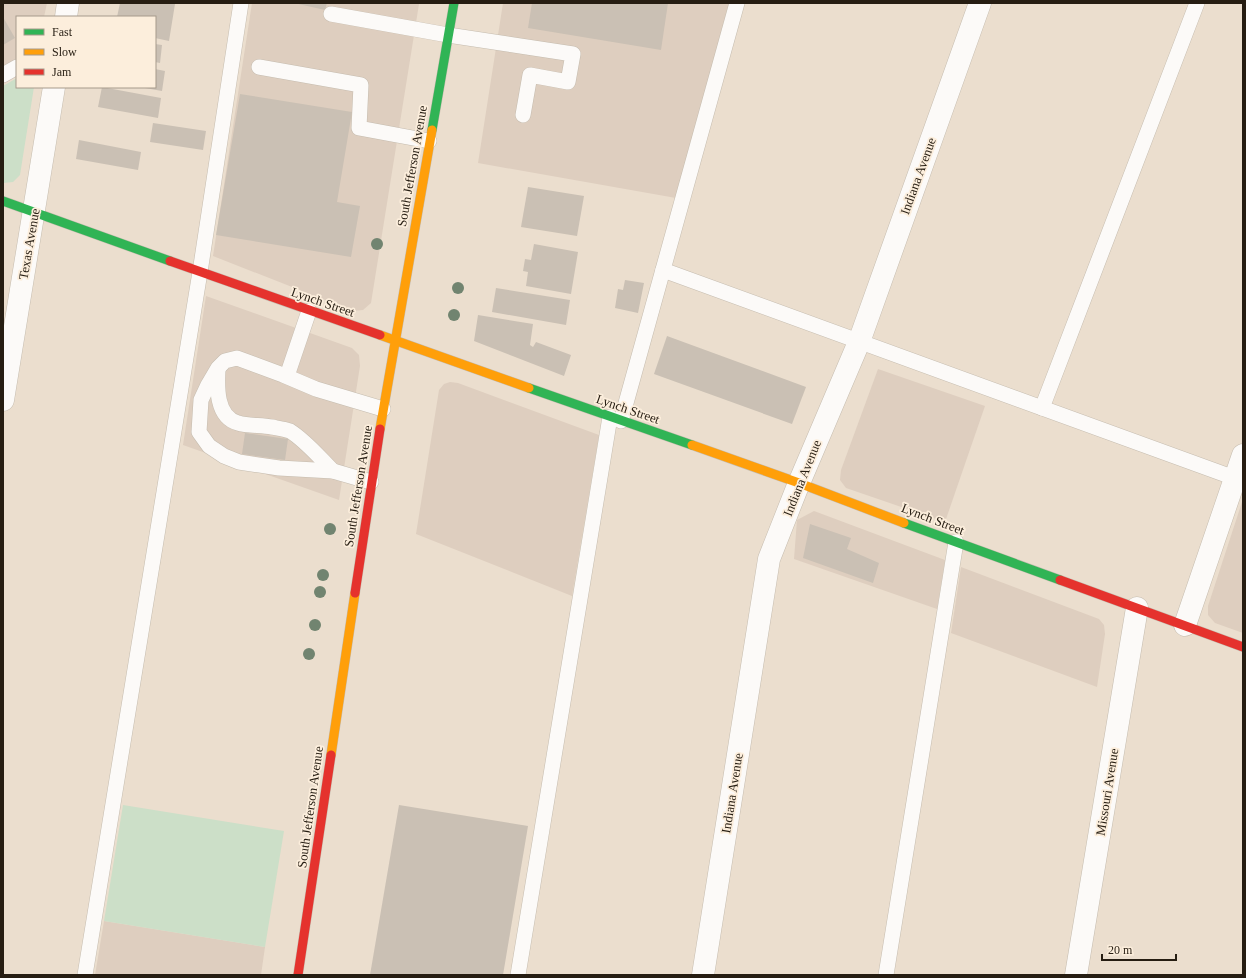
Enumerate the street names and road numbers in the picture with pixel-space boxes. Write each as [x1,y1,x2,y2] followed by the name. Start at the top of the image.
[394,104,430,228] street label: South Jefferson Avenue
[897,135,939,217] street label: Indiana Avenue
[15,207,43,281] street label: Texas Avenue
[289,284,357,320] street label: Lynch Street
[594,391,662,427] street label: Lynch Street
[341,424,375,548] street label: South Jefferson Avenue
[780,437,824,518] street label: Indiana Avenue
[899,500,967,538] street label: Lynch Street
[294,745,326,869] street label: South Jefferson Avenue
[1093,747,1121,837] street label: Missouri Avenue
[718,752,746,834] street label: Indiana Avenue

